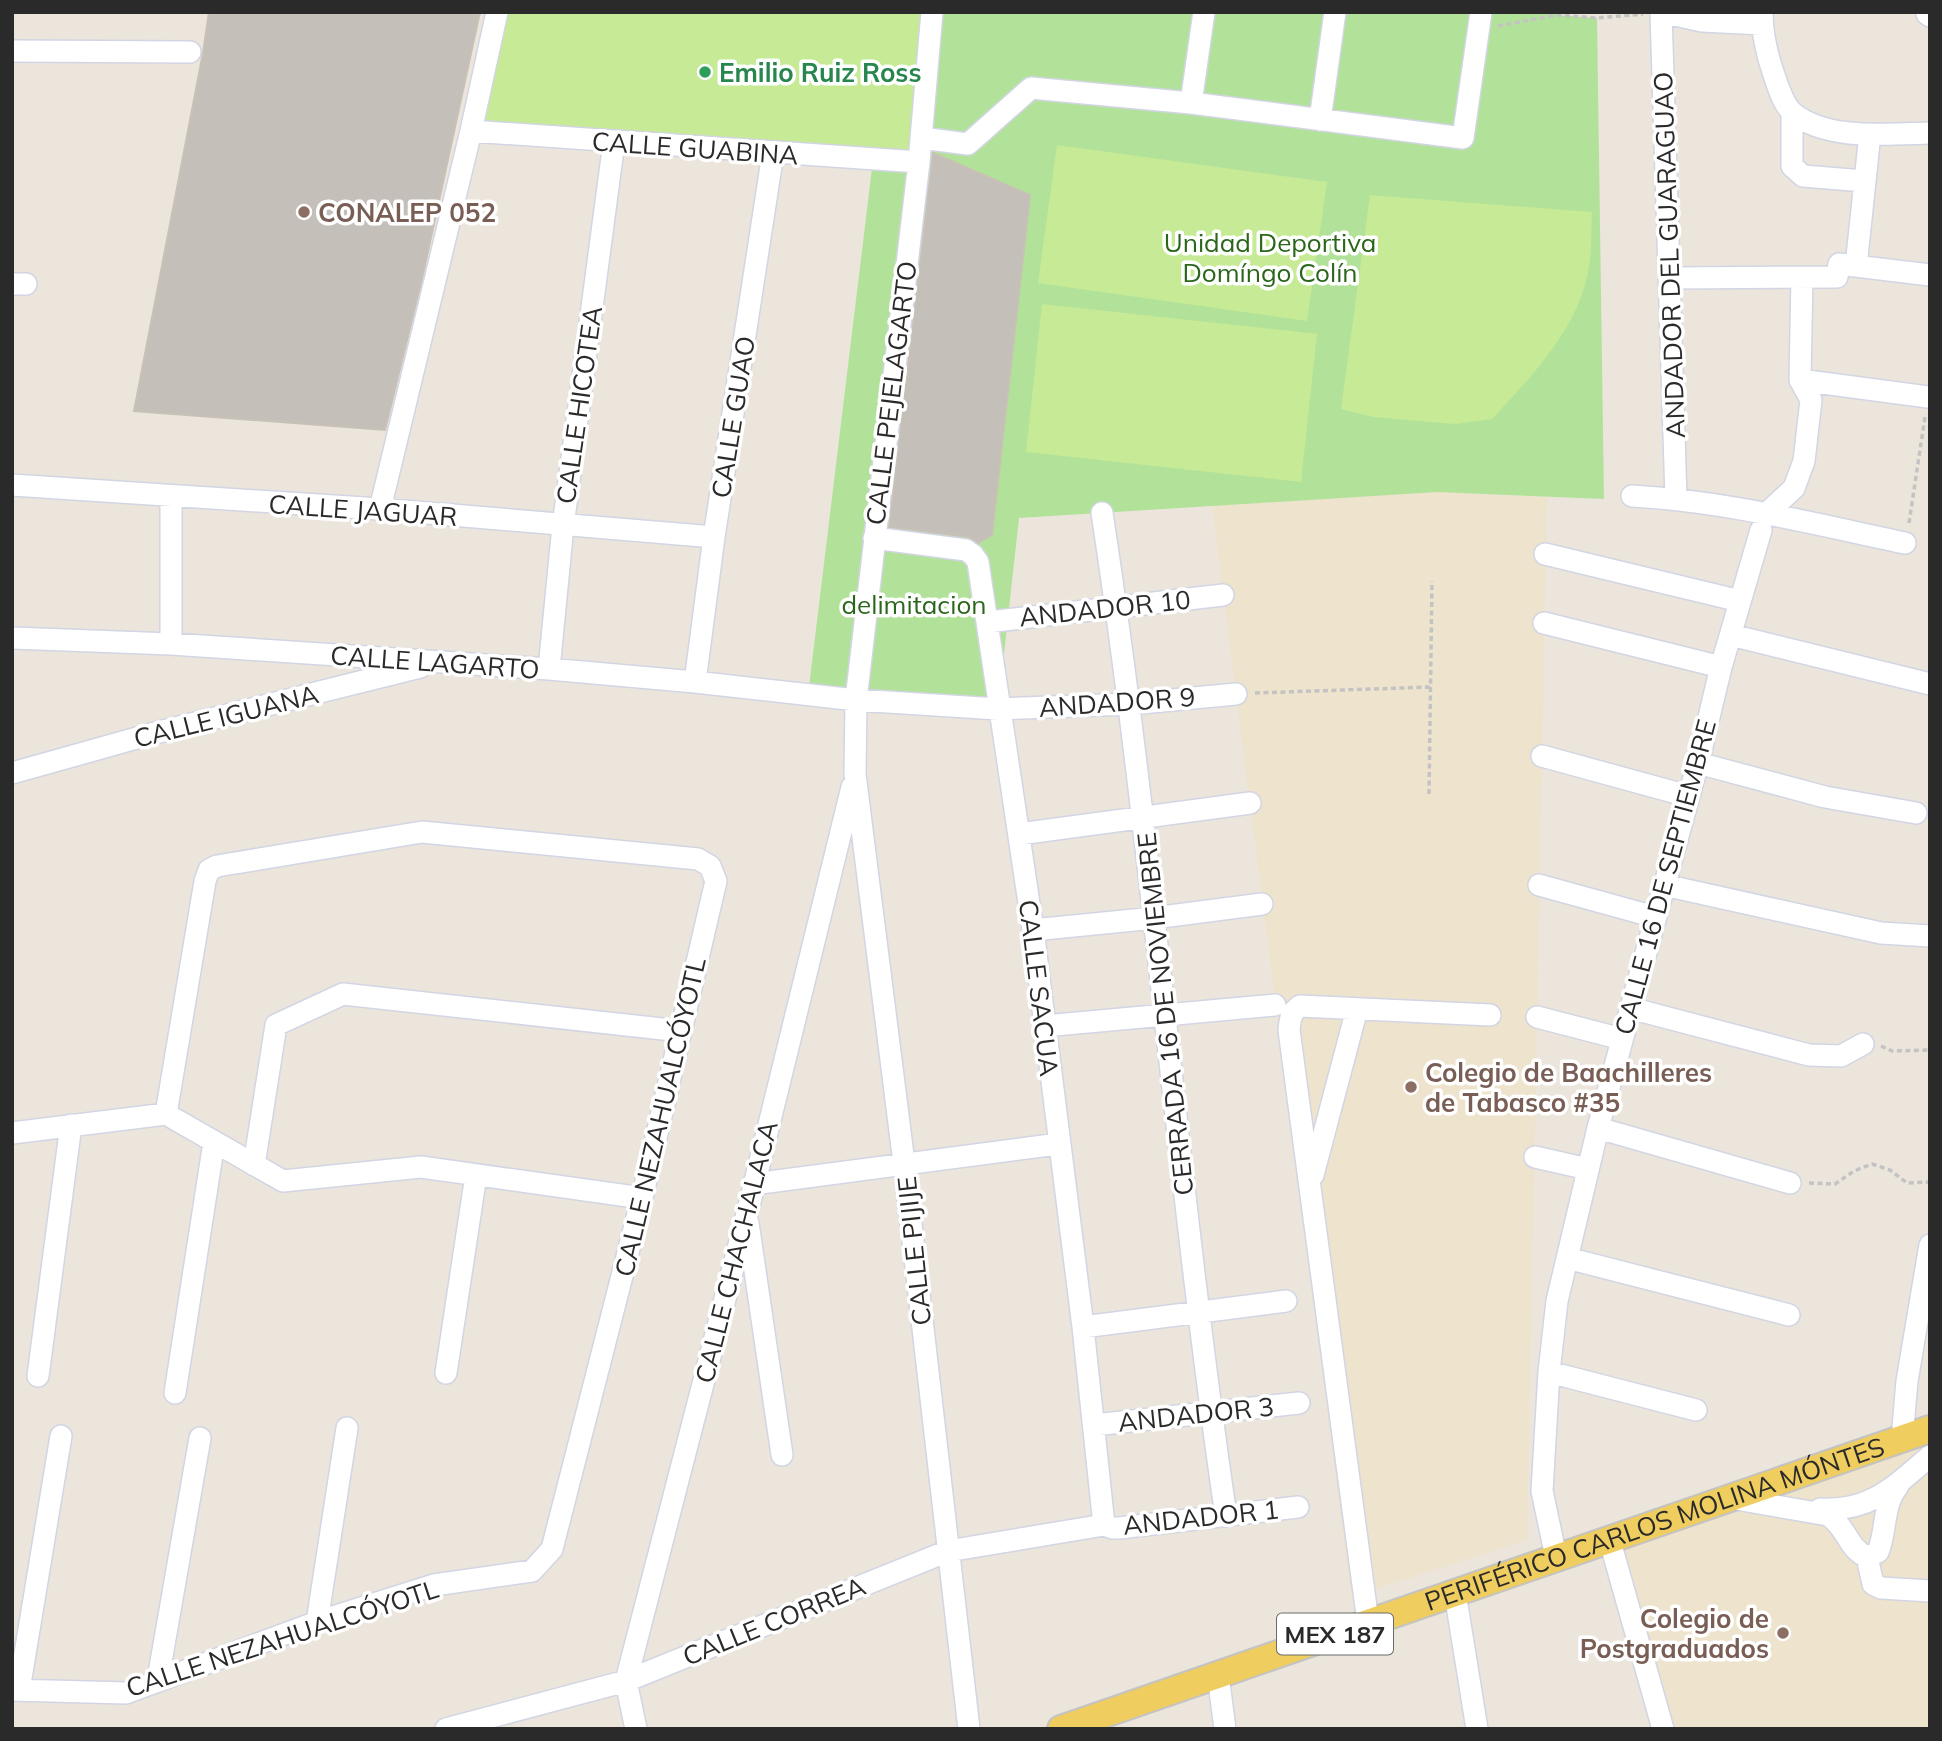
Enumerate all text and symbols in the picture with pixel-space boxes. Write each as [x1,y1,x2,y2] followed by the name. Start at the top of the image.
[719,56,921,89] place label: Emilio Ruiz Ross
[697,64,713,80] marker: Emilio Ruiz Ross
[1646,71,1692,439] street label: ANDADOR DEL GUARAGUAO
[591,124,799,172] street label: CALLE GUABINA
[318,196,496,229] place label: CONALEP 052
[296,204,312,220] marker: CONALEP 052
[1164,226,1376,289] park label: Unidad Deportiva Domíngo Colín
[858,259,924,527] street label: CALLE PEJELAGARTO
[549,304,609,506] street label: CALLE HICOTEA
[704,334,762,500] street label: CALLE GUAO
[268,487,458,533] street label: CALLE JAGUAR
[1018,583,1192,633] street label: ANDADOR 10
[842,588,986,621] park label: delimitacion
[329,638,541,686] street label: CALLE LAGARTO
[130,677,322,755] street label: CALLE IGUANA
[1038,680,1196,724] street label: ANDADOR 9
[1607,716,1723,1038] street label: CALLE 16 DE SEPTIEMBRE
[1130,831,1200,1197] street label: CERRADA 16 DE NOVIEMBRE
[1012,898,1066,1078] street label: CALLE SACUA
[607,954,713,1280] street label: CALLE NEZAHUALCÓYOTL
[1425,1056,1712,1119] place label: Colegio de Baachilleres de Tabasco #35
[1403,1079,1419,1095] marker: Colegio de Baachilleres de Tabasco #35
[687,1117,785,1387] street label: CALLE CHACHALACA
[890,1175,938,1327] street label: CALLE PIJIJE
[1116,1389,1276,1439] street label: ANDADOR 3
[1420,1429,1888,1617] street label: PERIFÉRICO CARLOS MOLINA MÓNTES
[1121,1492,1281,1542] street label: ANDADOR 1
[678,1569,870,1673] street label: CALLE CORREA
[122,1572,442,1704] street label: CALLE NEZAHUALCÓYOTL
[1580,1602,1769,1665] place label: Colegio de Postgraduados
[1277,1614,1393,1654] road number: MEX 187
[1775,1625,1791,1641] marker: Colegio de Postgraduados

